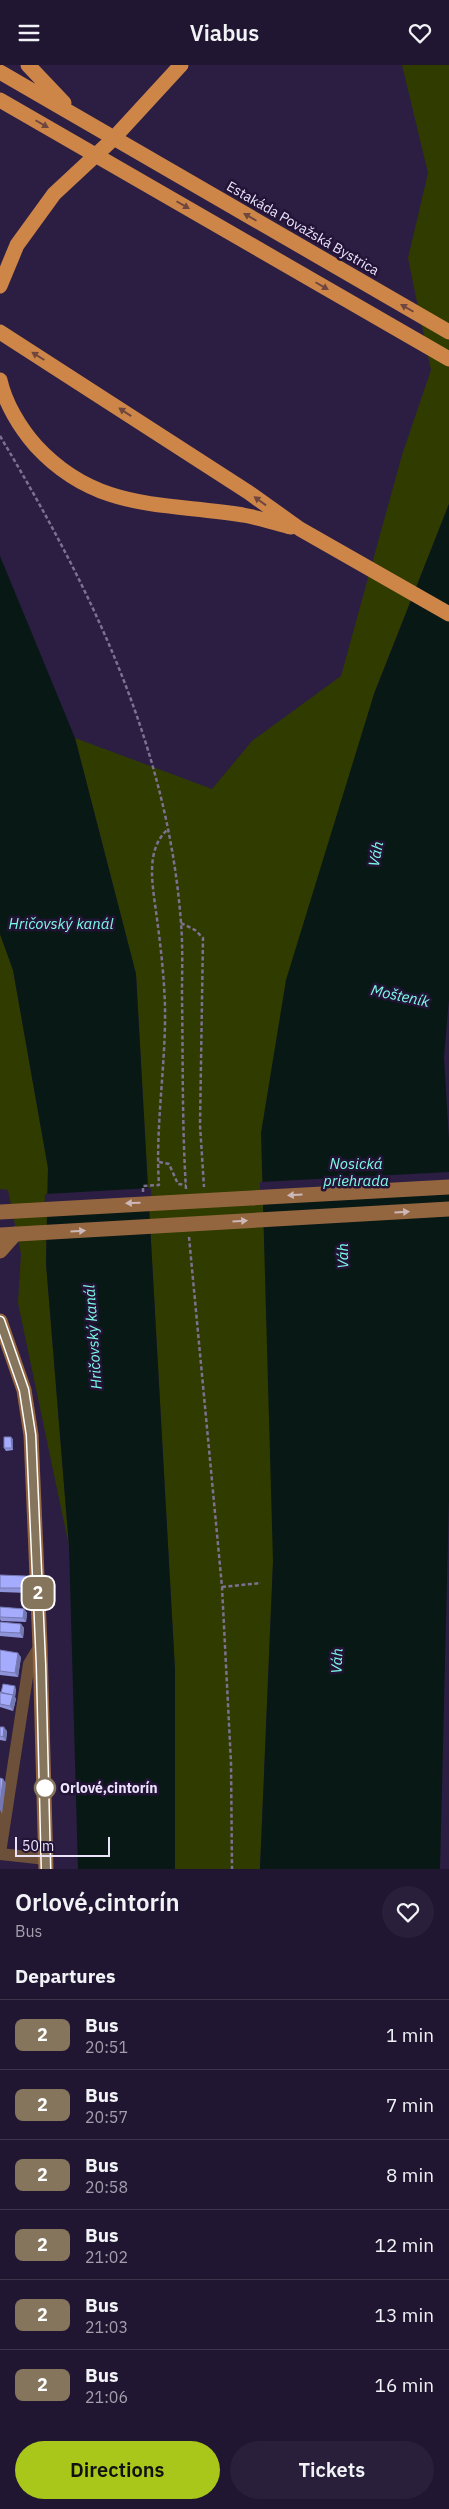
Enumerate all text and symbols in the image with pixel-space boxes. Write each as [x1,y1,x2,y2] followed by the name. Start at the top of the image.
[190,18,259,47] text: Viabus
[15,19,43,47] icon: menu
[406,19,434,47] icon: heart
[35,120,50,128] one-way arrow
[223,177,383,279] street label: Estakáda Považská Bystrica
[176,201,191,209] one-way arrow
[244,213,257,222] one-way arrow
[315,281,328,290] one-way arrow
[400,303,413,312] one-way arrow
[32,352,45,361] one-way arrow
[118,407,131,416] one-way arrow
[254,496,267,506] one-way arrow
[364,839,387,868] water label: Váh
[8,914,114,933] water label: Hričovský kanál
[369,980,431,1011] water label: Mošteník
[322,1154,389,1190] water label: Nosická priehrada
[287,1192,303,1200] one-way arrow
[125,1200,141,1208] one-way arrow
[394,1207,410,1215] one-way arrow
[232,1217,248,1225] one-way arrow
[70,1226,86,1234] one-way arrow
[333,1243,352,1269] water label: Váh
[79,1284,106,1390] water label: Hričovský kanál
[22,1577,54,1609] line badge: 2
[33,1581,43,1604] text: 2
[327,1648,346,1674] water label: Váh
[34,1777,56,1799] marker: Orlové,cintorín
[60,1779,158,1797] place label: Orlové,cintorín
[15,1834,110,1857] scale bar
[22,1837,54,1855] text: 50 m
[15,1886,180,1918] text: Orlové,cintorín
[382,1886,434,1938] button: heart
[15,1921,42,1941] text: Bus
[15,1964,115,1988] text: Departures
[85,2013,119,2037] text: Bus
[37,2023,48,2046] text: 2
[386,2023,434,2047] text: 1 min
[85,2037,128,2057] text: 20:51
[85,2083,119,2107] text: Bus
[37,2093,48,2116] text: 2
[386,2093,434,2117] text: 7 min
[85,2107,128,2127] text: 20:57
[85,2153,119,2177] text: Bus
[37,2163,48,2186] text: 2
[386,2163,434,2187] text: 8 min
[85,2177,128,2197] text: 20:58
[85,2223,119,2247] text: Bus
[37,2233,48,2256] text: 2
[375,2233,434,2257] text: 12 min
[85,2247,128,2267] text: 21:02
[85,2293,119,2317] text: Bus
[37,2303,48,2326] text: 2
[375,2303,434,2327] text: 13 min
[85,2317,128,2337] text: 21:03
[85,2363,119,2387] text: Bus
[37,2373,48,2396] text: 2
[375,2373,434,2397] text: 16 min
[85,2387,128,2407] text: 21:06
[15,2441,220,2499] button: Directions
[230,2441,434,2499] button: Tickets

